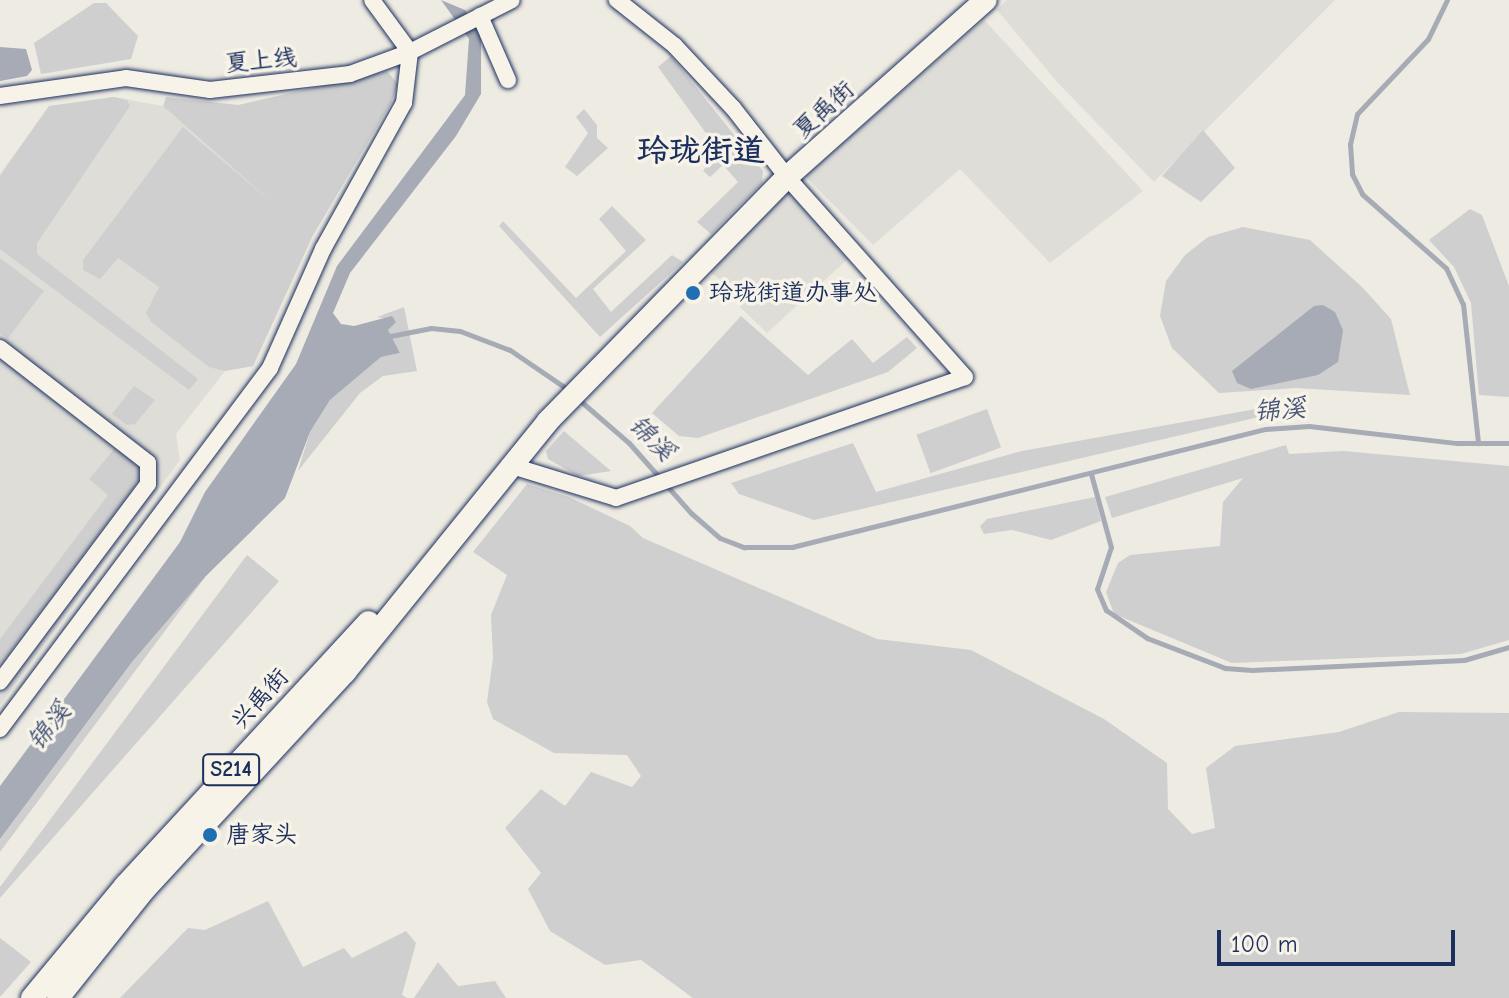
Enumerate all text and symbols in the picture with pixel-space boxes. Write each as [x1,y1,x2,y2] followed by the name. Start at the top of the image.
[224,44,298,78] street label: 夏上线
[788,75,860,145] street label: 夏禹街
[637,132,765,170] district label: 玲珑街道
[709,279,877,307] place label: 玲珑街道办事处
[684,284,702,302] marker: 玲珑街道办事处
[1253,393,1307,429] water label: 锦溪
[621,410,681,468] water label: 锦溪
[225,663,295,735] street label: 兴禹街
[22,697,78,757] water label: 锦溪
[201,752,261,788] road number: S214
[226,821,298,849] place label: 唐家头
[201,826,219,844] marker: 唐家头
[1221,914,1459,964] scale bar
[1231,930,1298,958] text: 100 m

